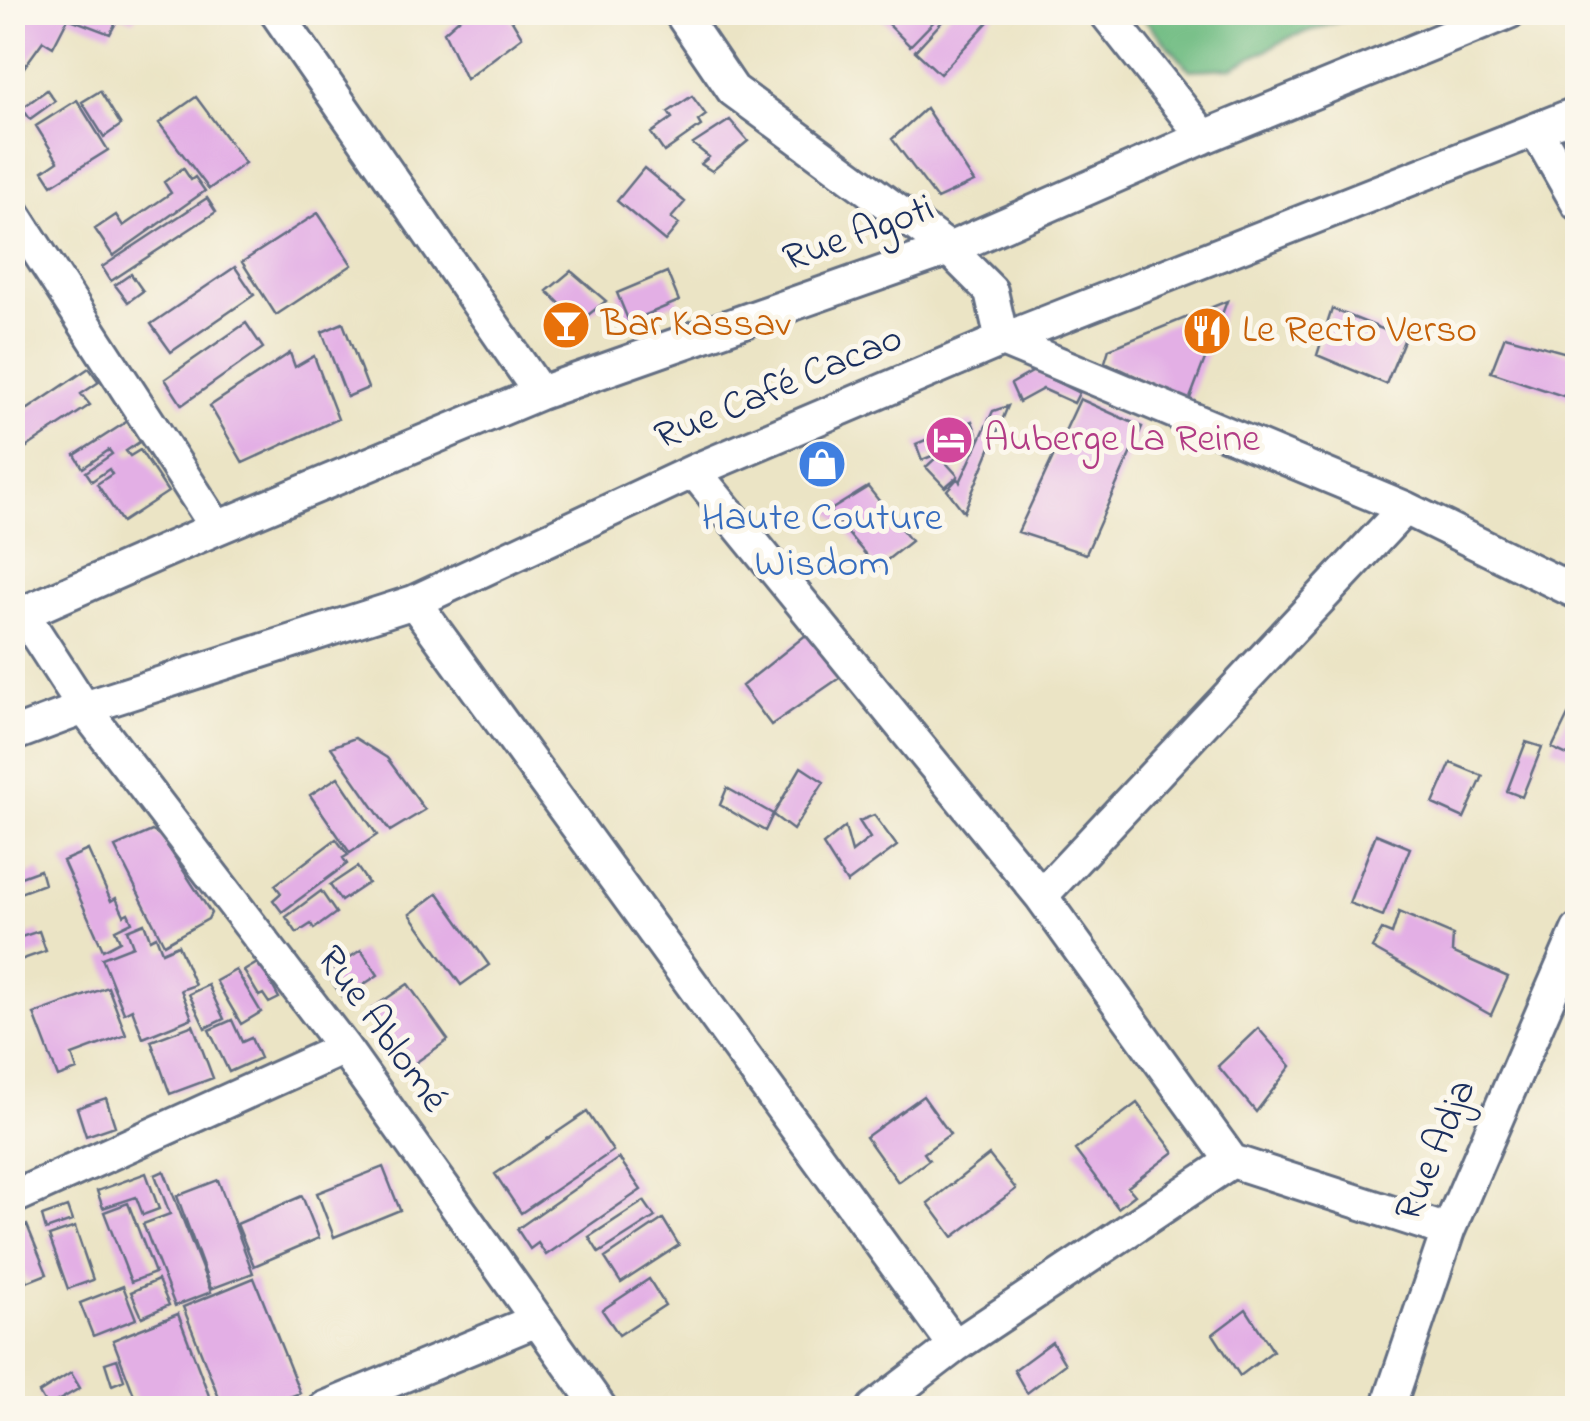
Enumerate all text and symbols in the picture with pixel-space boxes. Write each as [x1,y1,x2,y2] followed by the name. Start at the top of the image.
[775,180,943,290] street label: Rue Agoti
[600,296,791,355] place label: Bar Kassav
[540,299,592,351] bar icon: Bar Kassav
[1242,302,1477,361] place label: Le Recto Verso
[1181,305,1233,357] restaurant icon: Le Recto Verso
[646,310,912,468] street label: Rue Café Cacao
[984,411,1260,470] place label: Auberge La Reine
[923,414,975,466] hotel icon: Auberge La Reine
[796,438,848,490] shop icon: Haute Couture Wisdom
[702,490,943,595] place label: Haute Couture Wisdom
[300,934,462,1126] street label: Rue Ablomé
[1381,1071,1493,1231] street label: Rue Adja

